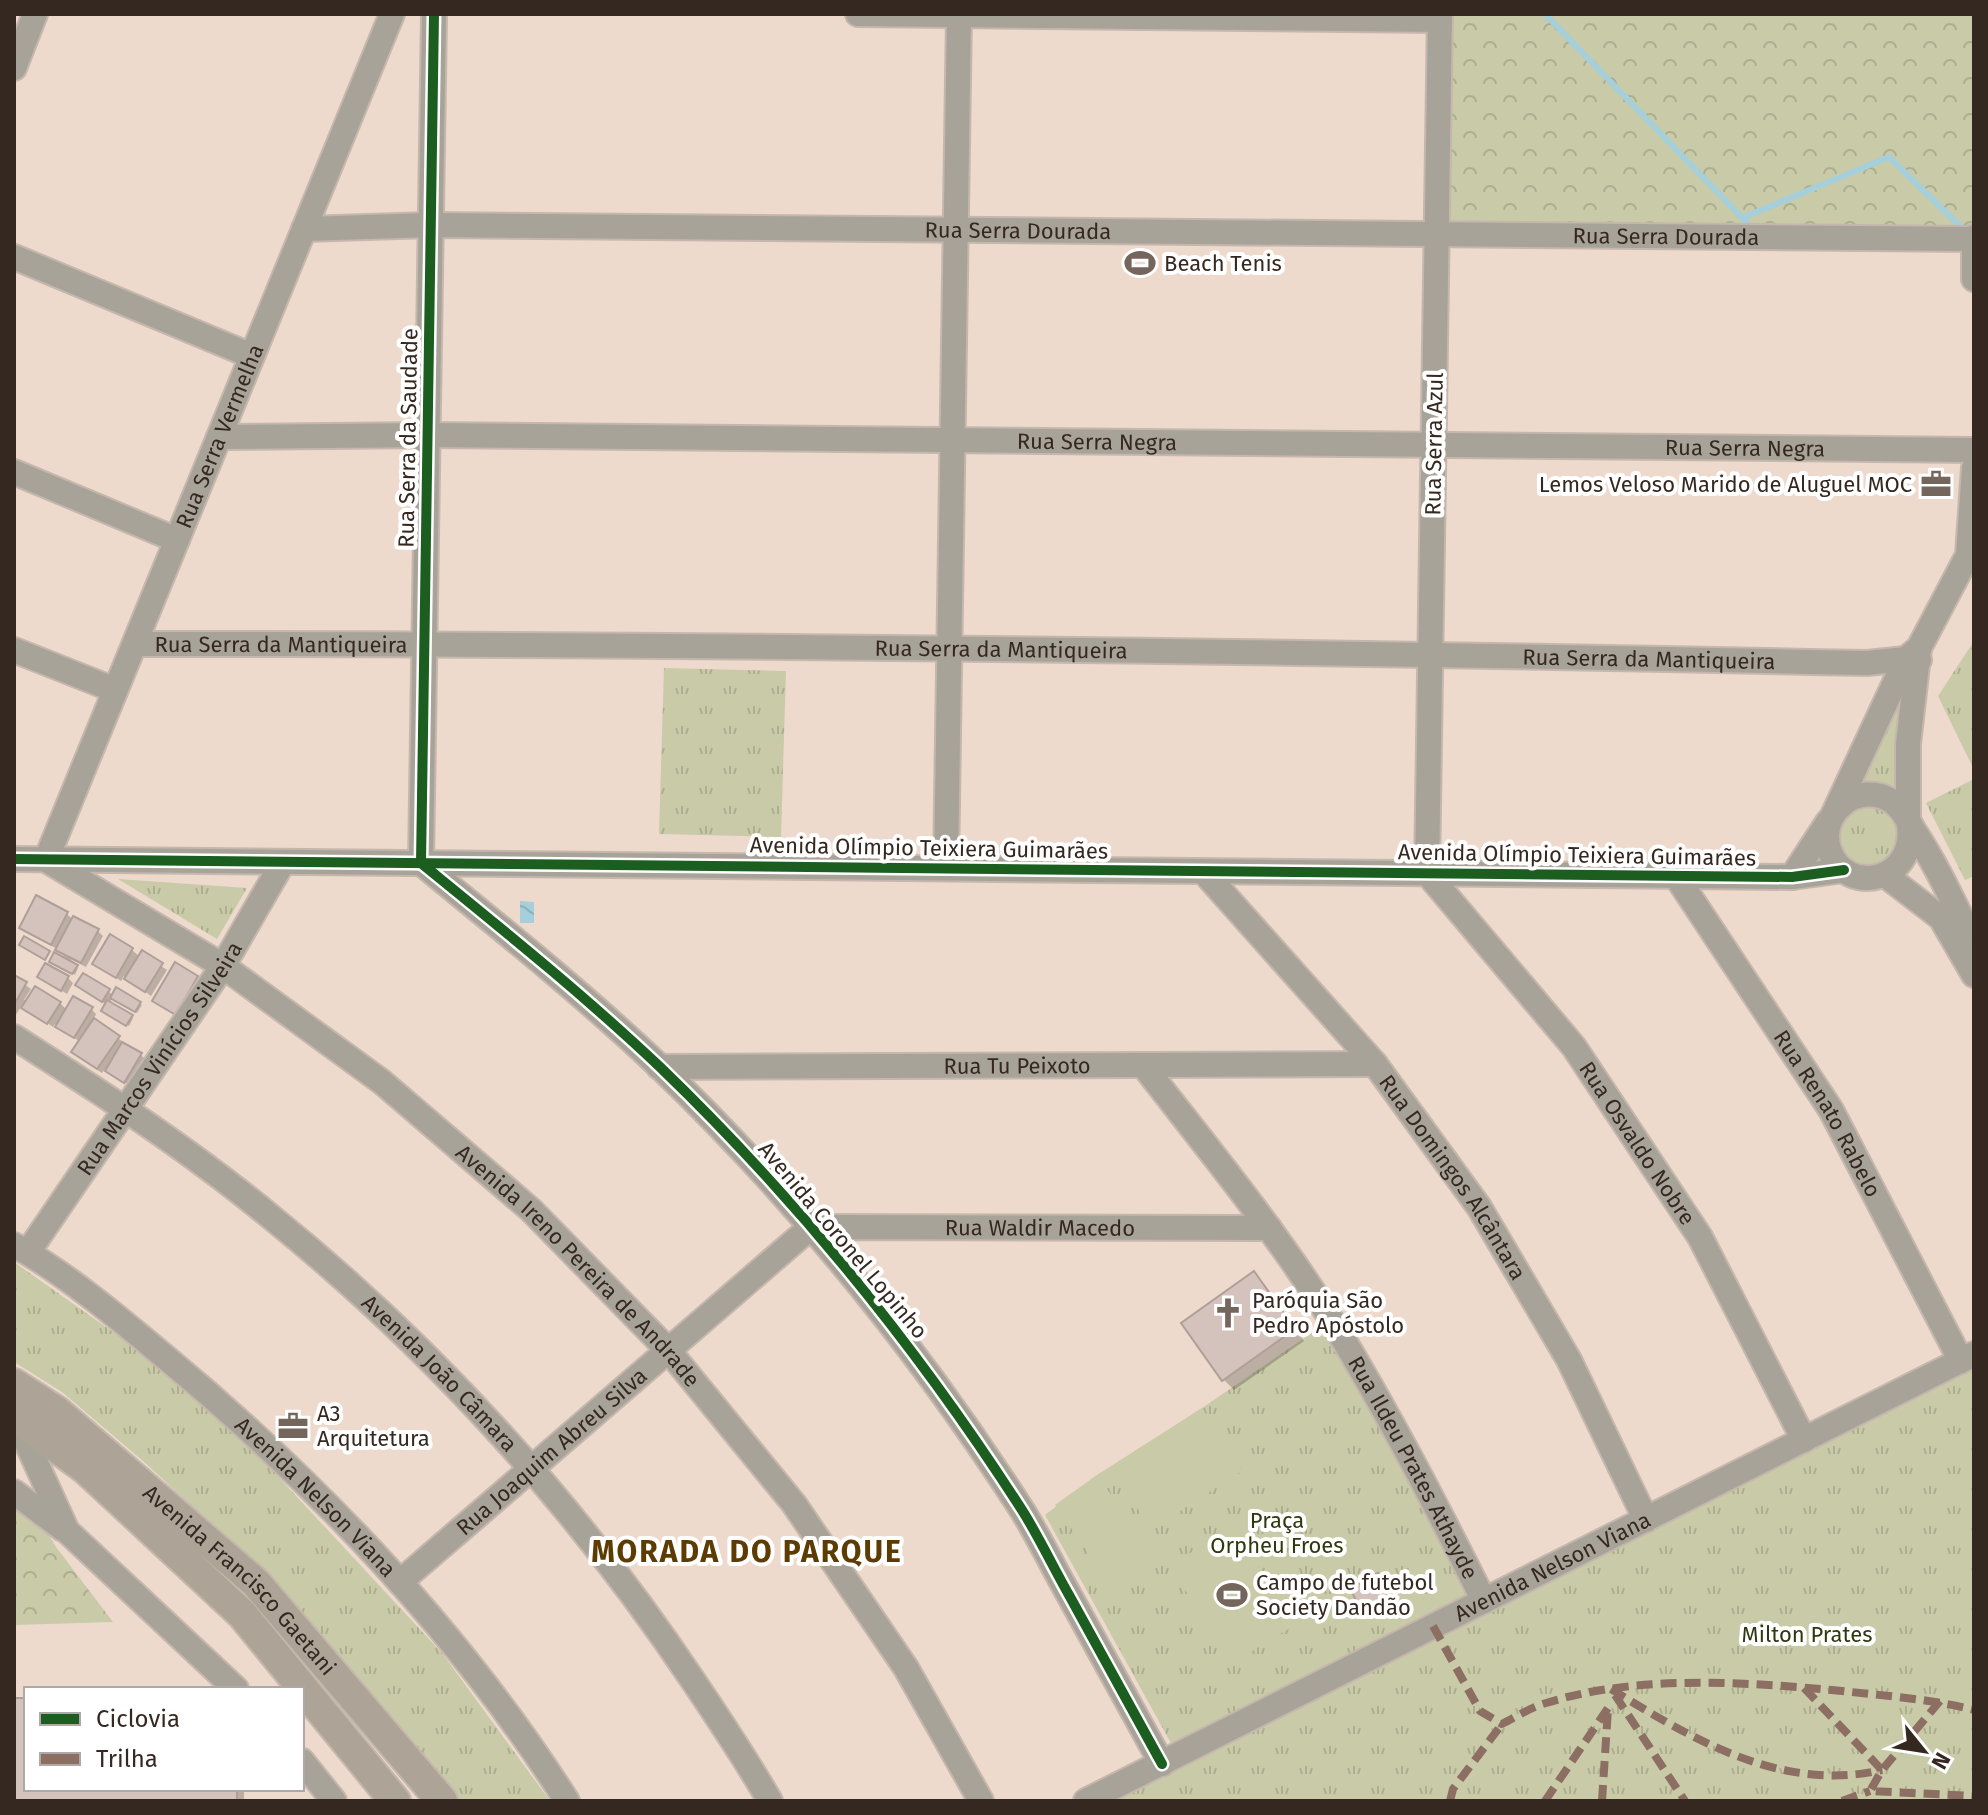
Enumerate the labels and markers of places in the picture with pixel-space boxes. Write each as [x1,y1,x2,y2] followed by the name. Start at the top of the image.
[1123,246,1157,280] sports icon: Beach Tenis
[1164,250,1282,277] place label: Beach Tenis
[1919,467,1953,501] office icon: Lemos Veloso Marido de Aluguel MOC
[1539,471,1912,498] place label: Lemos Veloso Marido de Aluguel MOC
[1252,1287,1404,1339] place label: Paróquia São Pedro Apóstolo
[1211,1296,1245,1330] church icon: Paróquia São Pedro Apóstolo
[317,1400,430,1452] place label: A3 Arquitetura
[276,1409,310,1443] office icon: A3 Arquitetura
[1256,1569,1434,1621] place label: Campo de futebol Society Dandão
[1215,1578,1249,1612] sports icon: Campo de futebol Society Dandão

